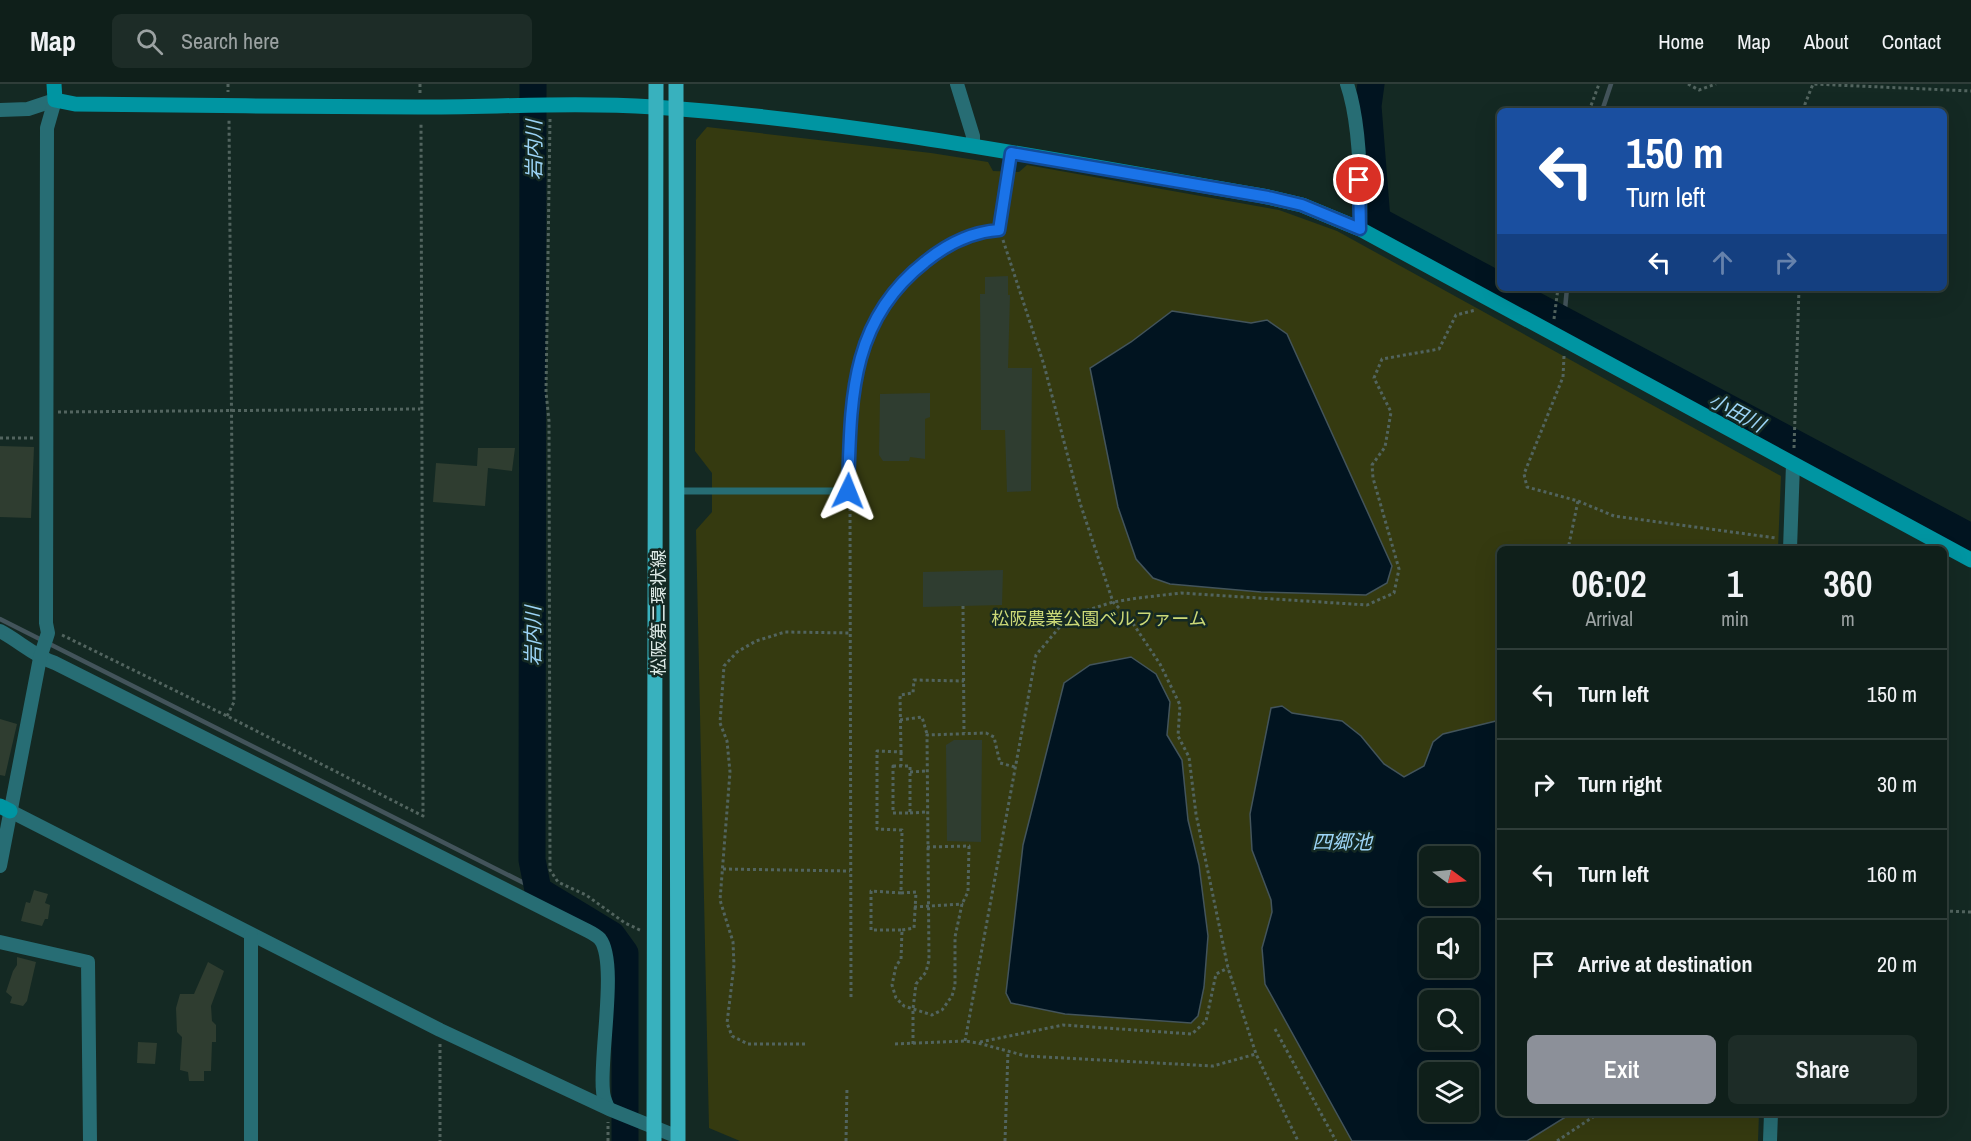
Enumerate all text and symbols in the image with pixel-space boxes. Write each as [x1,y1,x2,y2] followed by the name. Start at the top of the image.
[112,14,532,68] search box
[30,22,76,60] text: Map
[133,25,166,58] icon: search
[181,26,279,56] text: Search here
[1658,27,1704,56] text: Home
[1737,27,1771,56] text: Map
[1804,27,1849,56] text: About
[1882,27,1941,56] text: Contact
[520,118,547,180] water label: 岩内川
[1626,125,1724,181] text: 150 m
[1527,132,1605,210] icon: left
[1333,154,1384,205] pin
[1342,163,1375,196] icon: arrive
[1626,179,1705,215] text: Turn left
[1643,246,1676,279] icon: left
[1706,246,1739,279] icon: ahead
[1769,246,1802,279] icon: right
[1704,386,1772,439] water label: 小田川
[816,459,880,523] position arrow
[646,550,671,676] street label: 松阪第二環状線
[1572,560,1647,608] text: 06:02
[1727,560,1743,608] text: 1
[1823,560,1872,608] text: 360
[519,604,546,666] water label: 岩内川
[1585,605,1633,632] text: Arrival
[1721,605,1749,632] text: min
[1841,605,1855,632] text: m
[991,606,1207,631] park label: 松阪農業公園ベルファーム
[1527,678,1560,711] icon: left
[1578,679,1649,709] text: Turn left
[1867,679,1917,709] text: 150 m
[1527,768,1560,801] icon: right
[1578,769,1662,799] text: Turn right
[1877,769,1917,799] text: 30 m
[1312,828,1374,855] water label: 四郷池
[1419,846,1479,906] north arrow
[1419,846,1479,1122] map controls
[1527,858,1560,891] icon: left
[1578,859,1649,889] text: Turn left
[1867,859,1917,889] text: 160 m
[1419,918,1479,978] button: sound
[1527,948,1560,981] icon: arrive
[1578,949,1752,979] text: Arrive at destination
[1877,949,1917,979] text: 20 m
[1419,990,1479,1050] button: search
[1527,1035,1716,1104] button: Exit
[1728,1035,1917,1104] button: Share
[1419,1062,1479,1122] button: layers

